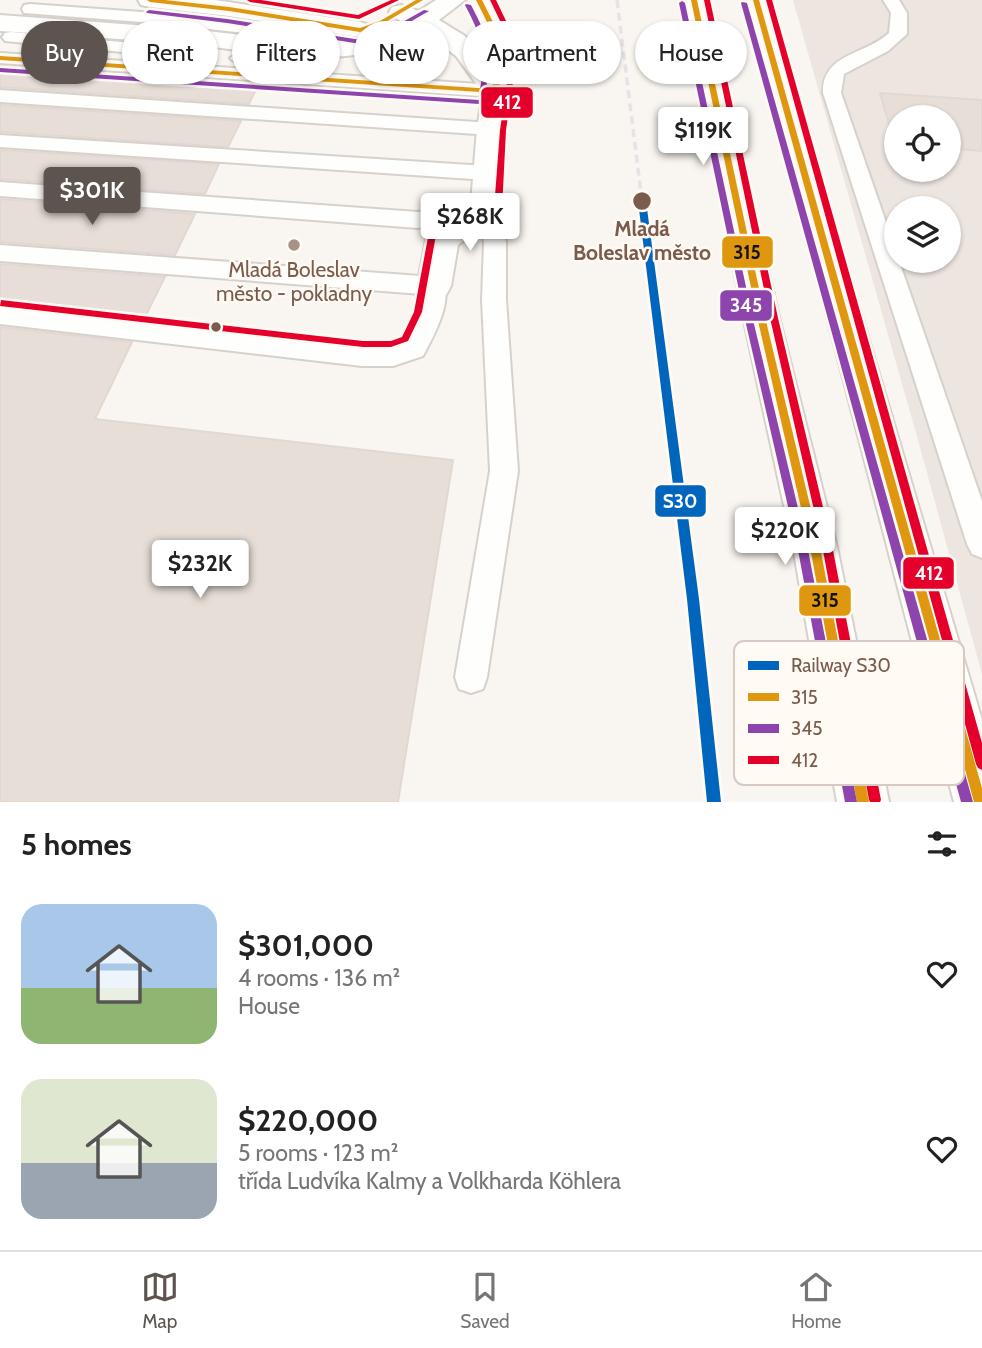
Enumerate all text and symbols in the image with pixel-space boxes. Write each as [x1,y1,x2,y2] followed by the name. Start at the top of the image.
[21,21,108,84] chip: Buy
[122,21,218,84] chip: Rent
[232,21,340,84] chip: Filters
[354,21,449,84] chip: New
[463,21,621,84] chip: Apartment
[635,21,747,84] chip: House
[480,86,534,119] line badge: 412
[493,91,521,114] text: 412
[884,105,961,273] map controls
[884,105,961,182] button: locate
[654,108,752,167] pin: $119K
[674,116,732,144] text: $119K
[43,168,141,227] pin: $301K
[60,176,124,204] text: $301K
[631,190,653,212] marker: Mladá Boleslav město
[421,194,519,253] pin: $268K
[884,196,961,273] button: layers
[437,202,503,230] text: $268K
[573,216,711,265] place label: Mladá Boleslav město
[721,235,774,269] line badge: 315
[286,237,302,253] marker: Mladá Boleslav město - pokladny
[733,241,761,264] text: 315
[216,257,372,306] place label: Mladá Boleslav město - pokladny
[719,289,773,322] line badge: 345
[730,294,762,317] text: 345
[209,320,223,334] unlabelled marker
[654,484,707,518] line badge: S30
[663,490,697,513] text: S30
[736,508,834,567] pin: $220K
[751,516,819,544] text: $220K
[151,540,249,600] pin: $232K
[168,549,232,577] text: $232K
[902,556,955,590] line badge: 412
[915,562,943,585] text: 412
[798,584,852,617] line badge: 315
[811,589,839,612] text: 315
[734,641,964,785] legend
[791,654,891,677] text: Railway S30
[791,686,818,709] text: 315
[791,717,823,740] text: 345
[791,749,818,772] text: 412
[923,825,961,863] icon: filters
[21,826,132,863] text: 5 homes
[238,927,374,964] text: $301,000
[77,932,161,1016] icon: home
[923,955,961,993] icon: heart
[238,964,400,992] text: 4 rooms · 136 m²
[238,992,300,1020] text: House
[238,1102,378,1139] text: $220,000
[77,1107,161,1191] icon: home
[923,1130,961,1168] icon: heart
[238,1139,398,1167] text: 5 rooms · 123 m²
[238,1167,621,1195] text: třída Ludvíka Kalmy a Volkharda Köhlera
[141,1268,179,1333] tab: Map
[460,1268,510,1333] tab: Saved
[791,1268,841,1333] tab: Home

